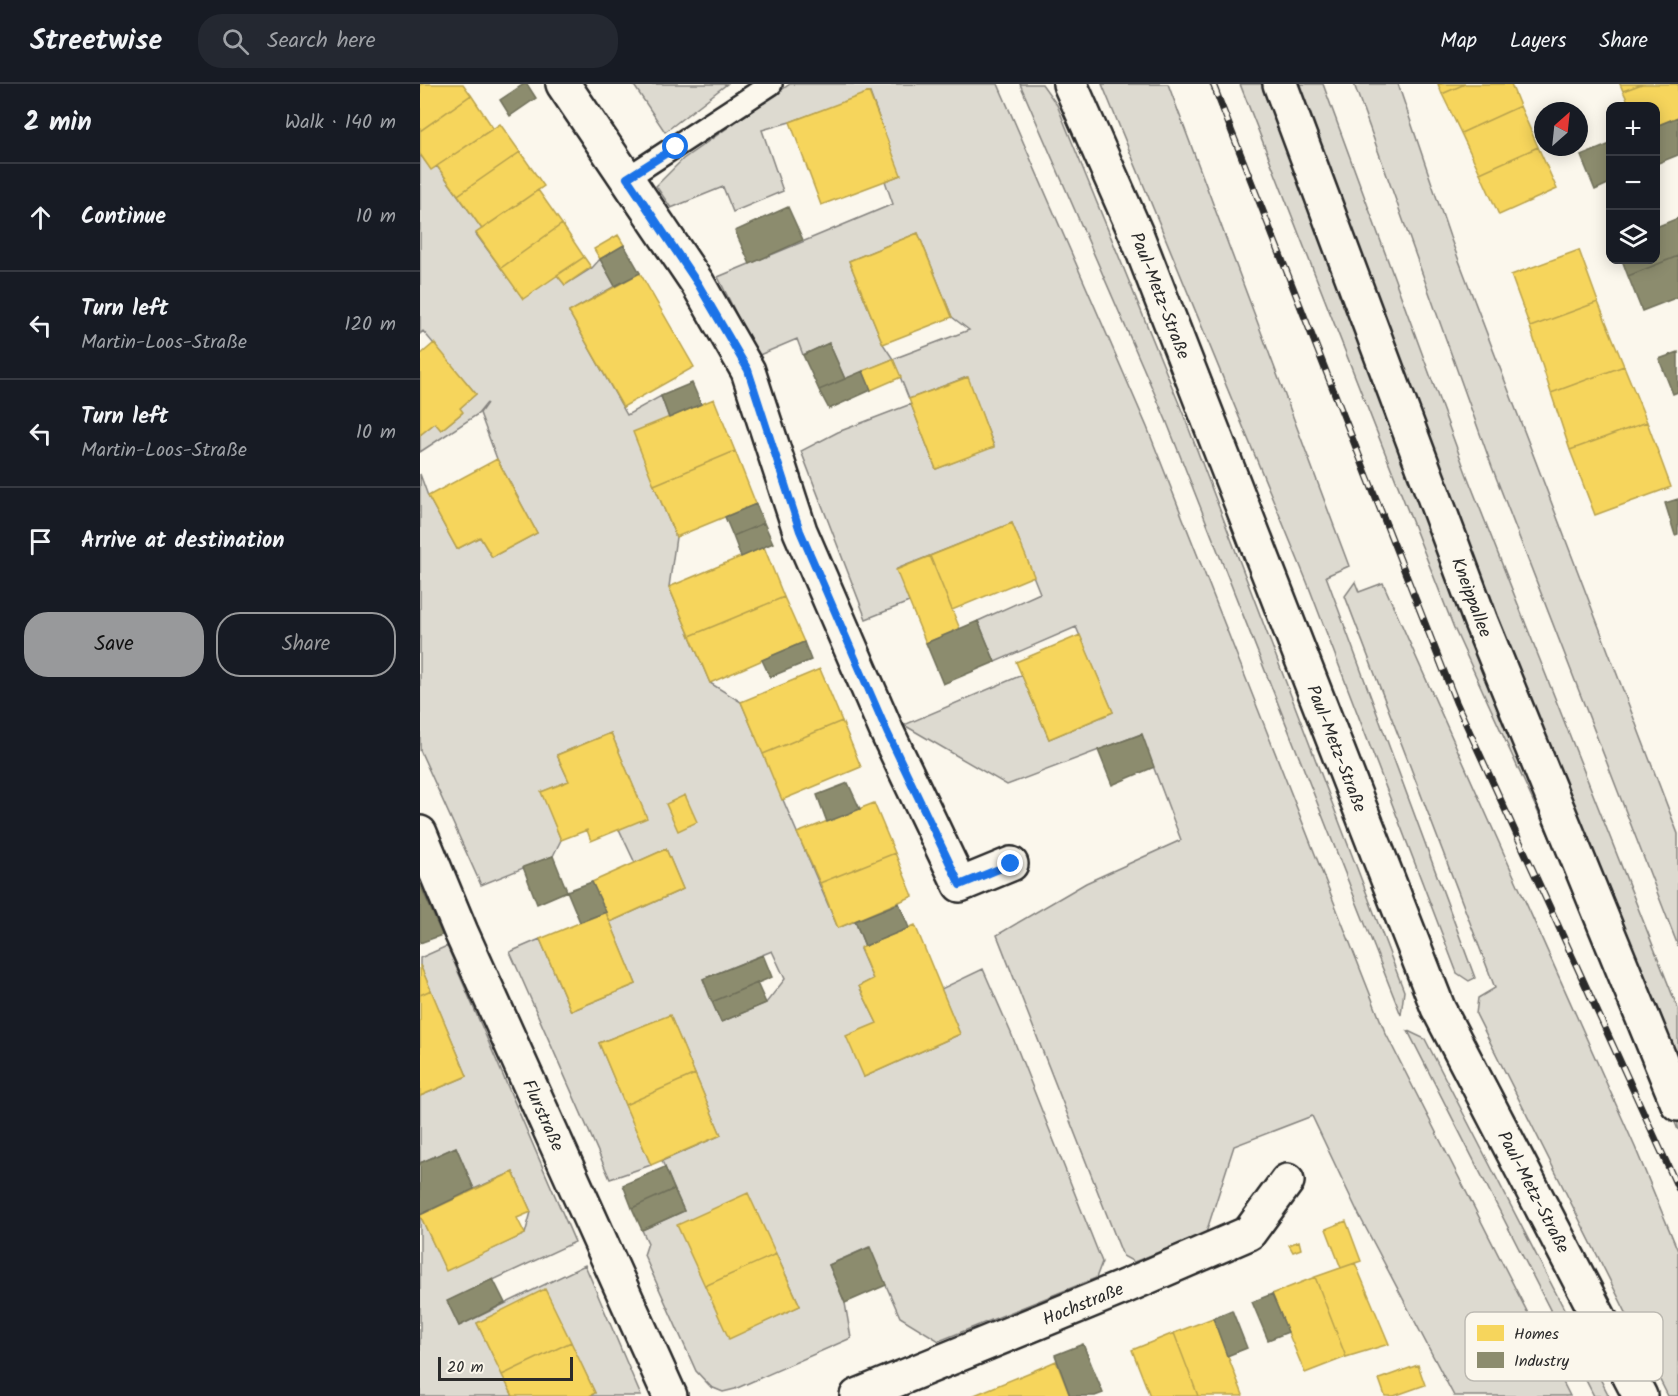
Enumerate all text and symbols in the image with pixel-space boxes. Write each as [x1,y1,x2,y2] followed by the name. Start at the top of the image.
[198,14,618,68] search box
[30,19,162,64] text: Streetwise
[267,24,376,59] text: Search here
[219,25,252,58] icon: search
[1440,25,1477,58] text: Map
[1510,25,1566,58] text: Layers
[1599,25,1648,58] text: Share
[24,102,92,144] text: 2 min
[1534,102,1588,156] north arrow
[1606,102,1660,264] map controls
[1606,102,1660,156] button: +
[285,107,396,139] text: Walk · 140 m
[662,133,688,159] route start
[1606,156,1660,210] button: −
[81,200,166,235] text: Continue
[24,201,57,234] icon: ahead
[356,201,396,233] text: 10 m
[1606,210,1660,264] button: layers
[1121,228,1197,364] street label: Paul-Metz-Straße
[81,292,168,327] text: Turn left
[24,309,57,342] icon: left
[344,309,396,341] text: 120 m
[81,327,247,359] text: Martin-Loos-Straße
[81,400,168,435] text: Turn left
[24,417,57,450] icon: left
[356,417,396,449] text: 10 m
[81,435,247,467] text: Martin-Loos-Straße
[81,524,284,559] text: Arrive at destination
[24,525,57,558] icon: arrive
[1442,554,1499,642] street label: Kneippallee
[24,612,204,677] button: Save
[216,612,396,677] button: Share
[1297,681,1373,817] street label: Paul-Metz-Straße
[997,850,1023,876] route end
[513,1075,571,1156] street label: Flurstraße
[1488,1126,1576,1259] street label: Paul-Metz-Straße
[1038,1276,1129,1335] street label: Hochstraße
[1465,1312,1663,1381] legend
[1514,1322,1559,1347] text: Homes
[1514,1349,1569,1374] text: Industry
[438,1354,573,1382] scale bar
[447,1355,483,1380] text: 20 m

